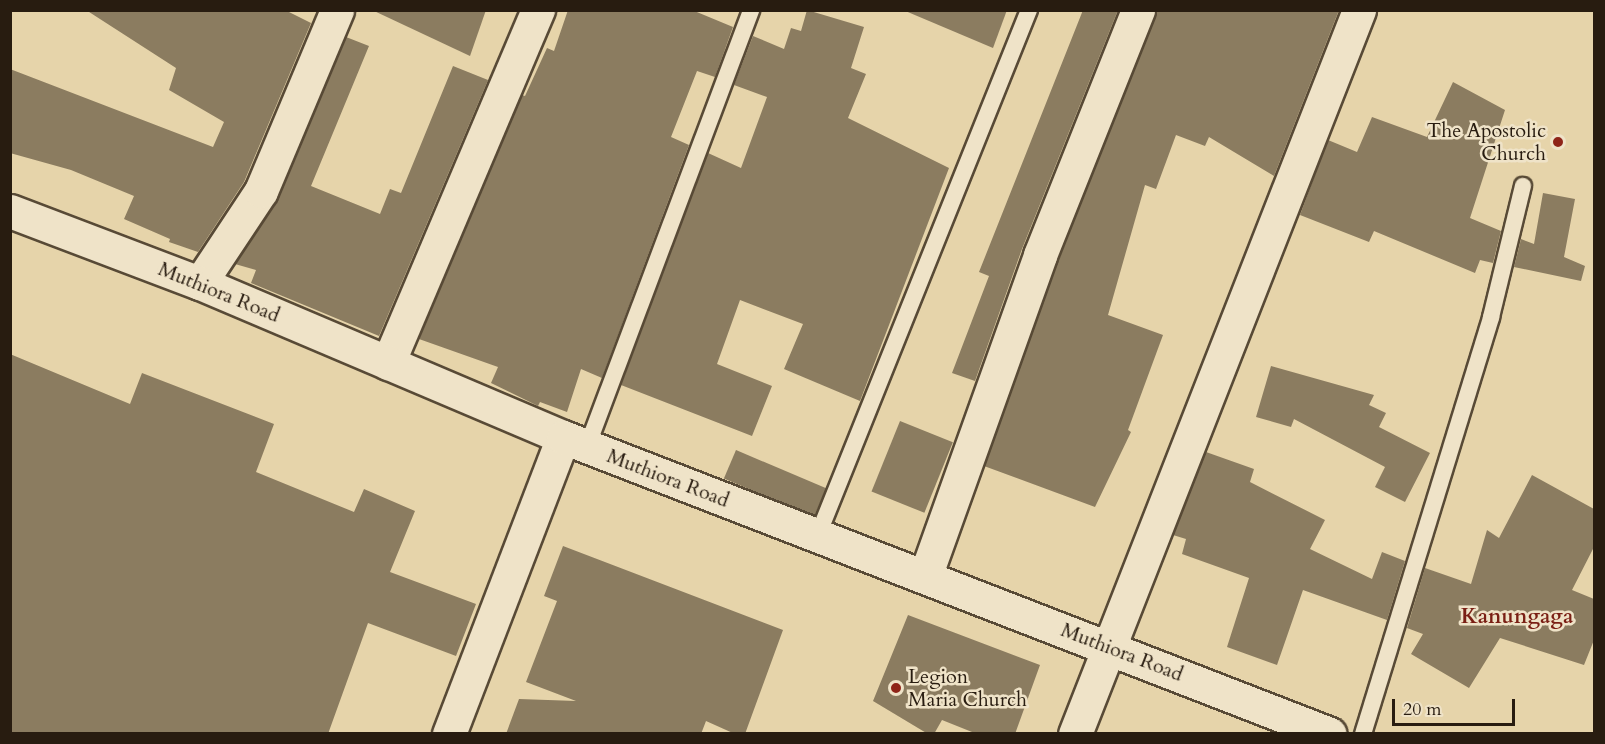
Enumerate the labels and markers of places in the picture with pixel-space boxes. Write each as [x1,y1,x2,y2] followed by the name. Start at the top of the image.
[1427,118,1546,165] place label: The Apostolic Church
[1551,135,1565,149] marker: The Apostolic Church
[908,664,1027,711] place label: Legion Maria Church
[889,681,903,695] marker: Legion Maria Church

